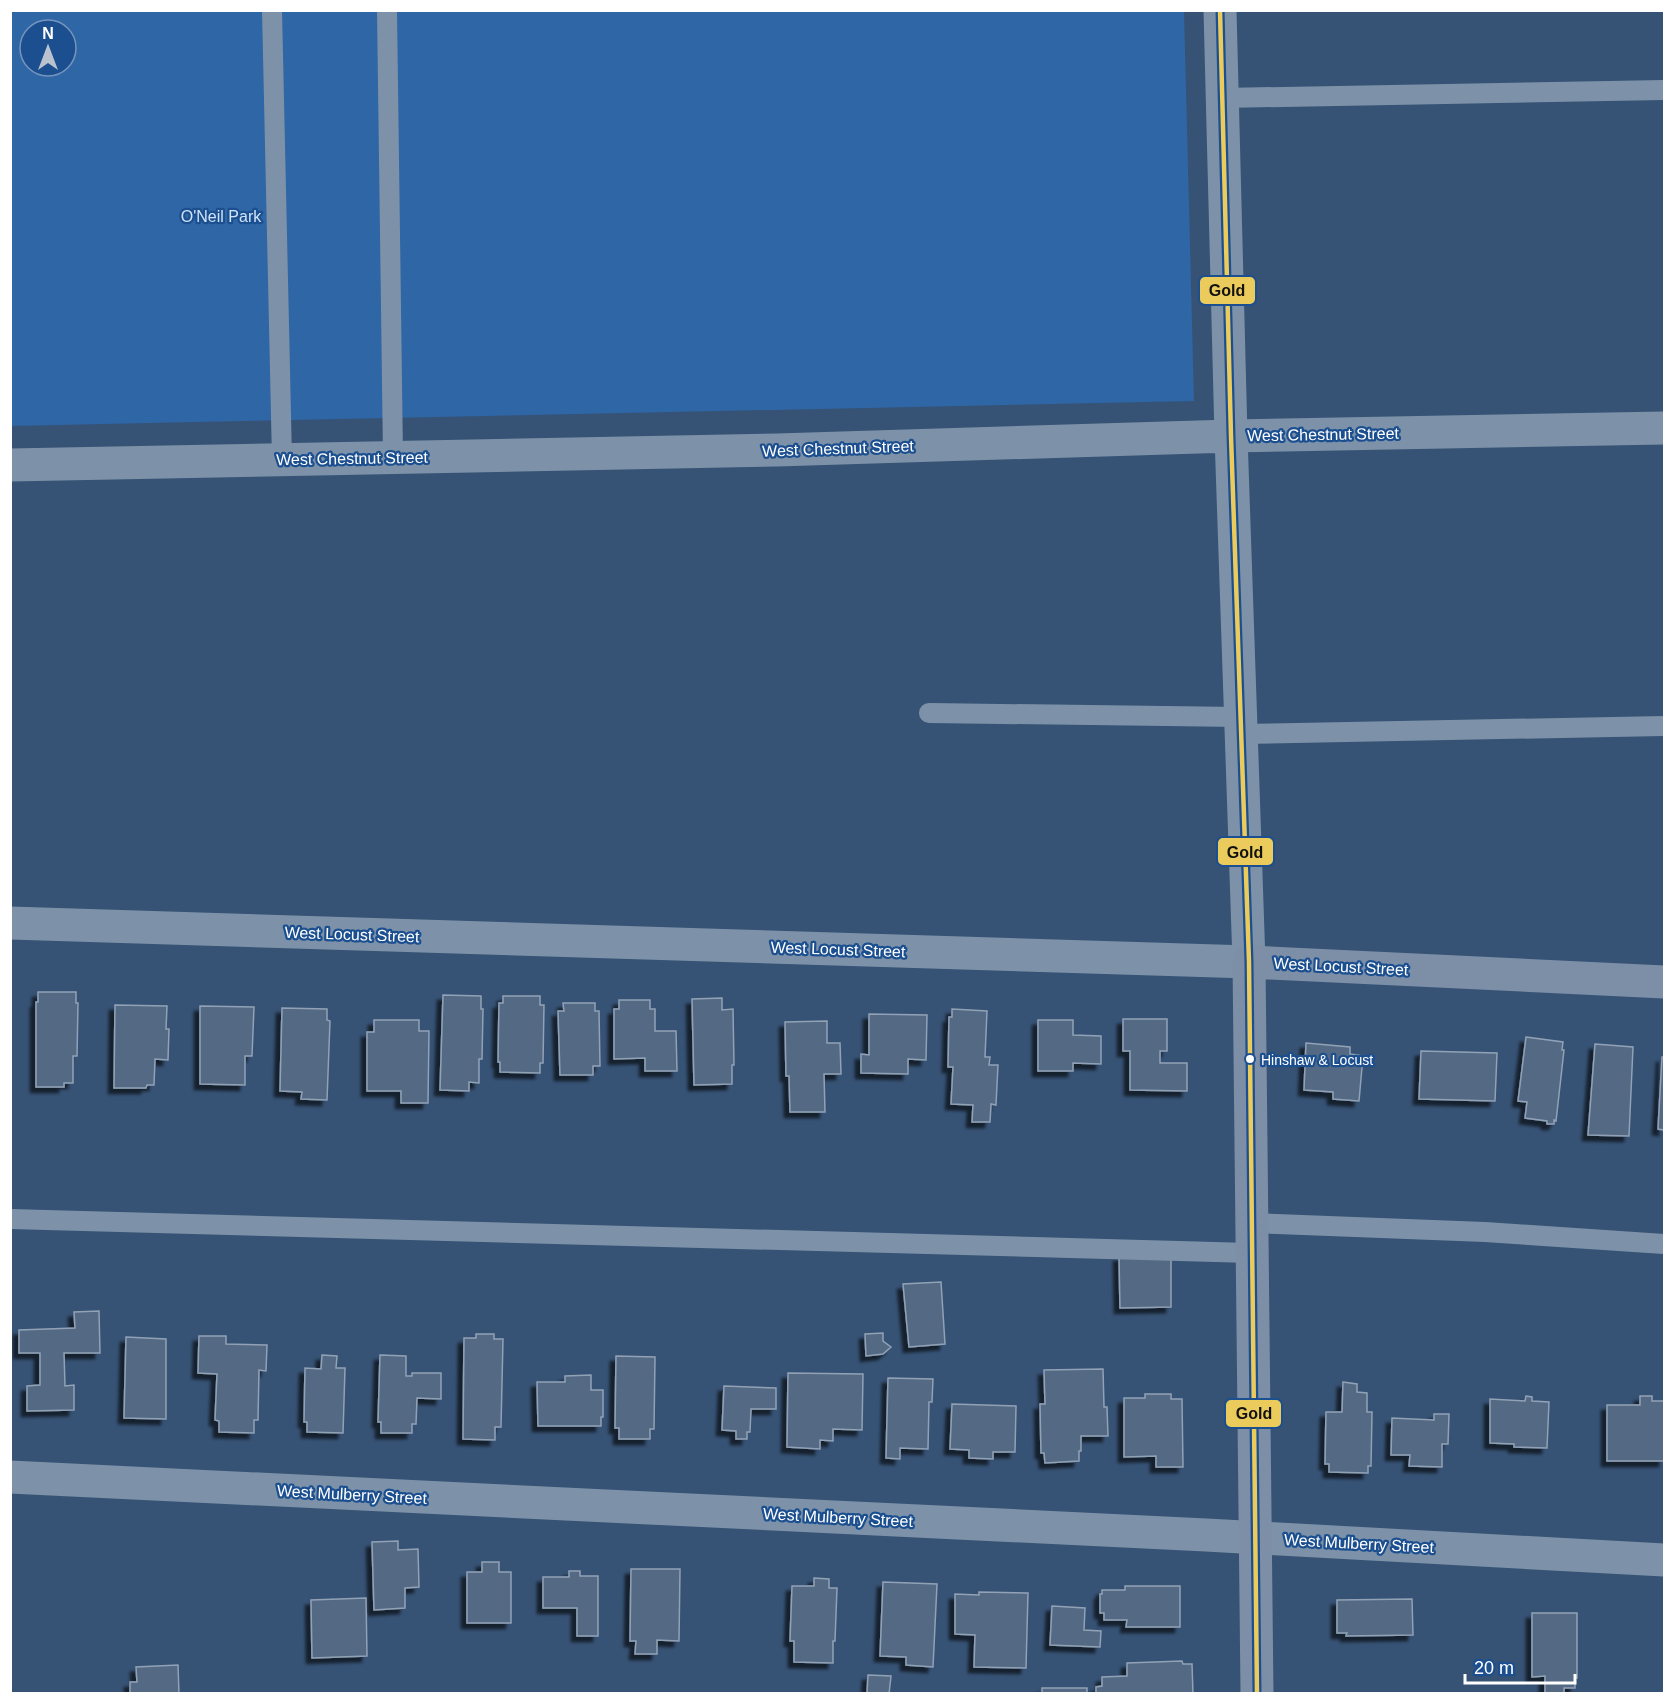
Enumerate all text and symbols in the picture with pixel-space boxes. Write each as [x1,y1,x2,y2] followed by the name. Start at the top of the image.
[18,18,78,78] north arrow
[42,25,54,42] text: N
[181,208,262,225] park label: O'Neil Park
[1199,276,1256,305] line badge: Gold
[1209,282,1245,299] text: Gold
[1247,425,1400,444] street label: West Chestnut Street
[762,437,915,460] street label: West Chestnut Street
[276,449,429,468] street label: West Chestnut Street
[1217,837,1274,866] line badge: Gold
[1227,844,1263,861] text: Gold
[284,924,420,945] street label: West Locust Street
[770,939,906,960] street label: West Locust Street
[1273,954,1409,979] street label: West Locust Street
[1261,1052,1373,1068] place label: Hinshaw & Locust
[1244,1053,1256,1065] marker: Hinshaw & Locust
[1225,1399,1282,1428] line badge: Gold
[1236,1405,1272,1422] text: Gold
[277,1482,428,1507] street label: West Mulberry Street
[763,1505,914,1530] street label: West Mulberry Street
[1284,1531,1435,1556] street label: West Mulberry Street
[1465,1647,1574,1685] scale bar
[1474,1658,1514,1678] text: 20 m

